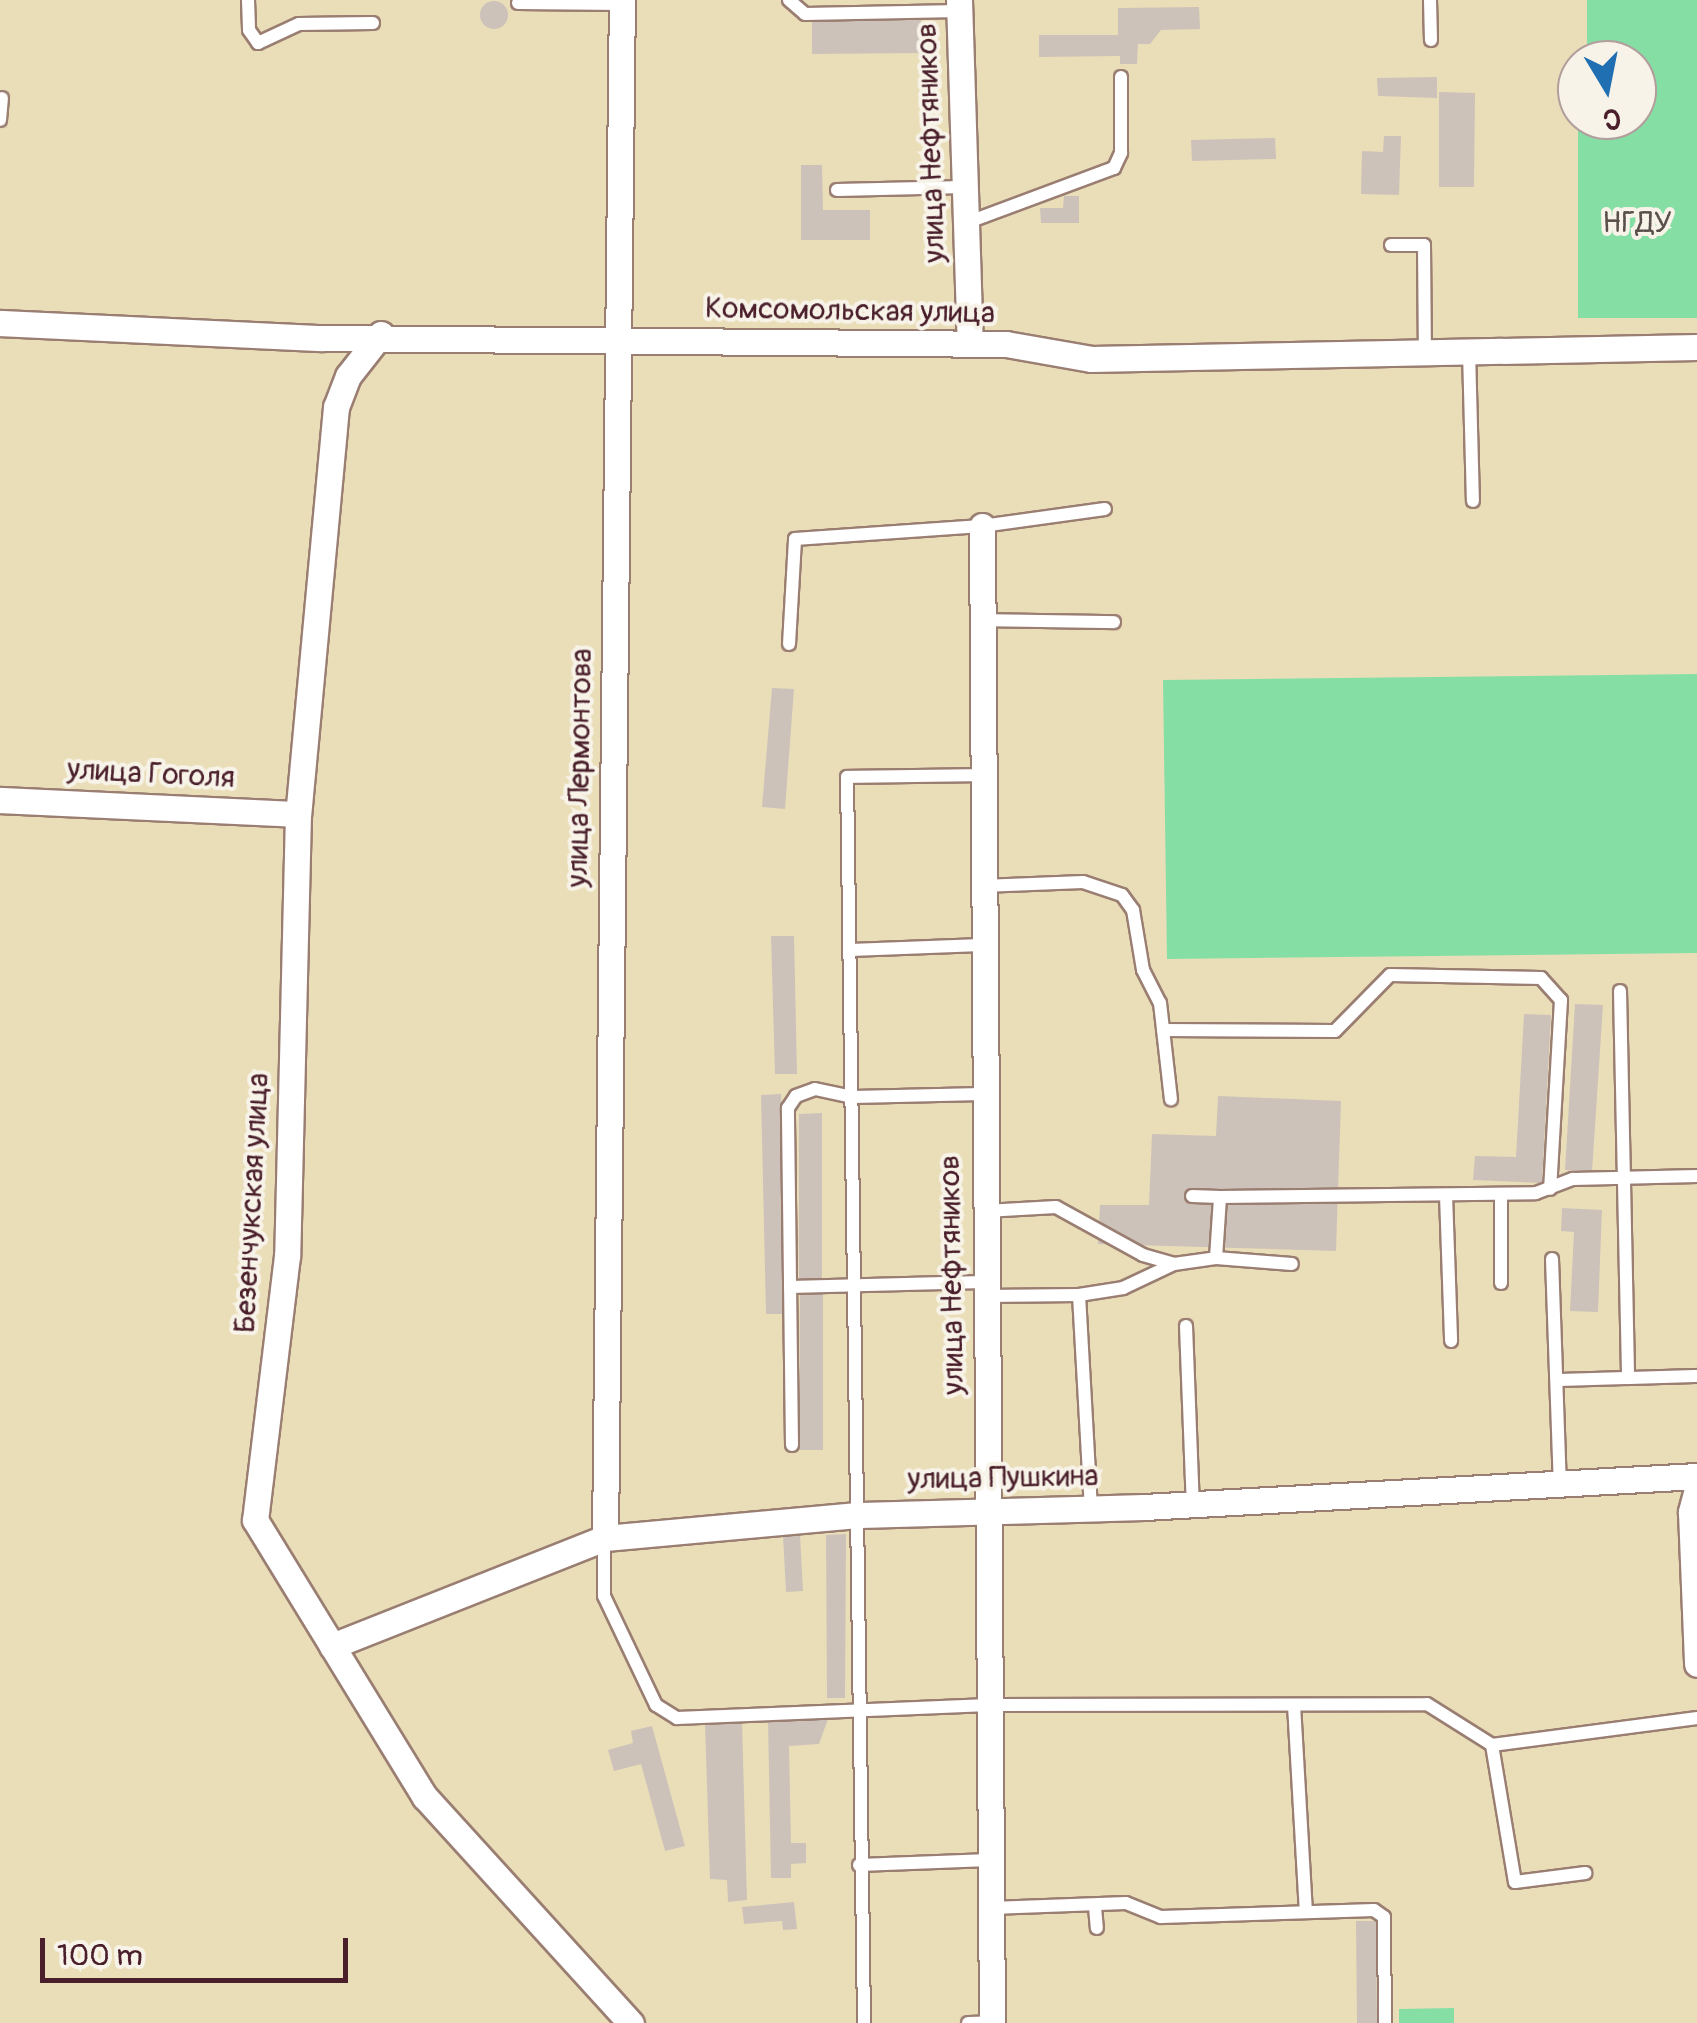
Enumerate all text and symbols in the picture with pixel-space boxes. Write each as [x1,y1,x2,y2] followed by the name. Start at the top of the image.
[909,22,953,264] street label: улица Нефтяников
[1557,40,1657,140] north arrow
[1600,99,1623,137] text: С
[1602,205,1672,241] park label: НГДУ
[705,290,995,332] street label: Комсомольская улица
[560,648,600,888] street label: улица Лермонтова
[66,752,236,796] street label: улица Гоголя
[227,1072,277,1334] street label: Безенчукская улица
[932,1155,972,1395] street label: улица Нефтяников
[907,1458,1099,1498] street label: улица Пушкина
[45,1918,352,1980] scale bar
[57,1937,143,1974] text: 100 m

